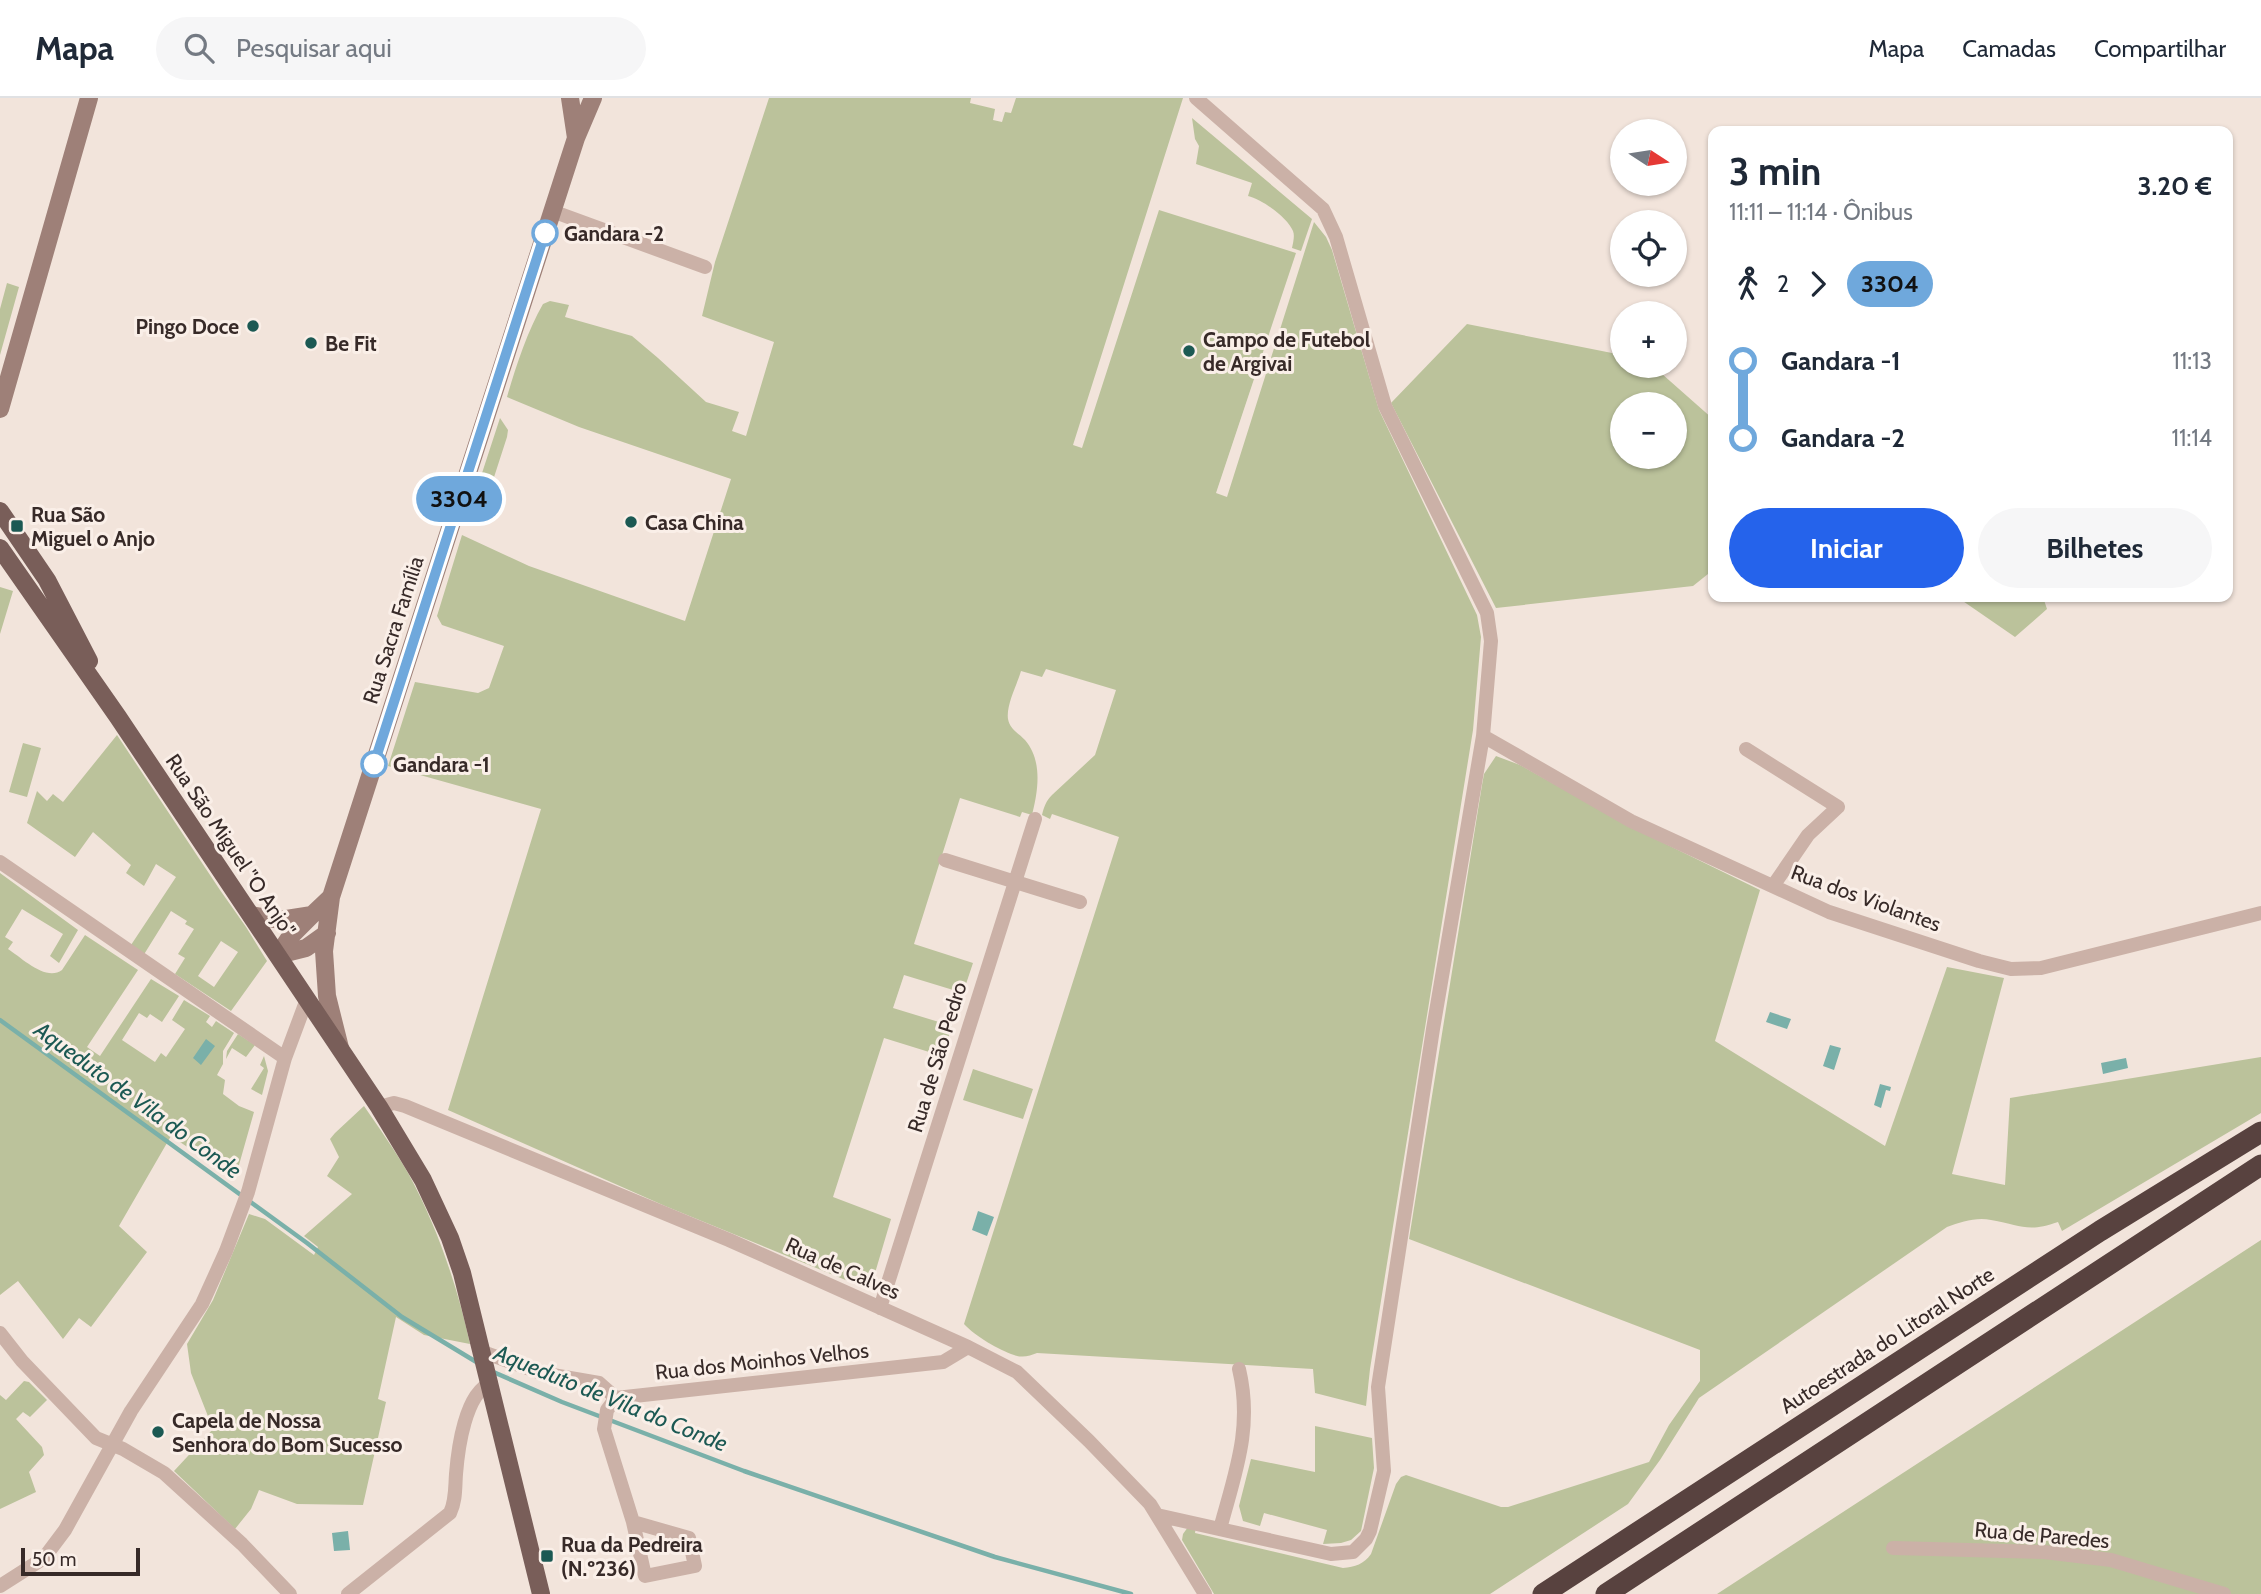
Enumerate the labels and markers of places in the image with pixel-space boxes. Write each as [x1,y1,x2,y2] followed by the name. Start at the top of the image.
[532,220,558,246] marker: Gandara -2
[564,221,664,246] place label: Gandara -2
[136,314,239,339] place label: Pingo Doce
[245,318,261,334] marker: Pingo Doce
[1203,327,1371,376] place label: Campo de Futebol de Argivai
[325,331,377,356] place label: Be Fit
[303,335,319,351] marker: Be Fit
[1181,343,1197,359] marker: Campo de Futebol de Argivai
[31,502,155,551] place label: Rua São Miguel o Anjo
[645,510,744,535] place label: Casa China
[623,514,639,530] marker: Casa China
[9,518,25,534] marker: Rua São Miguel o Anjo
[361,751,387,777] marker: Gandara -1
[393,752,490,777] place label: Gandara -1
[172,1408,403,1457] place label: Capela de Nossa Senhora do Bom Sucesso
[150,1424,166,1440] marker: Capela de Nossa Senhora do Bom Sucesso
[561,1532,703,1581] place label: Rua da Pedreira (N.º236)
[539,1548,555,1564] marker: Rua da Pedreira (N.º236)

